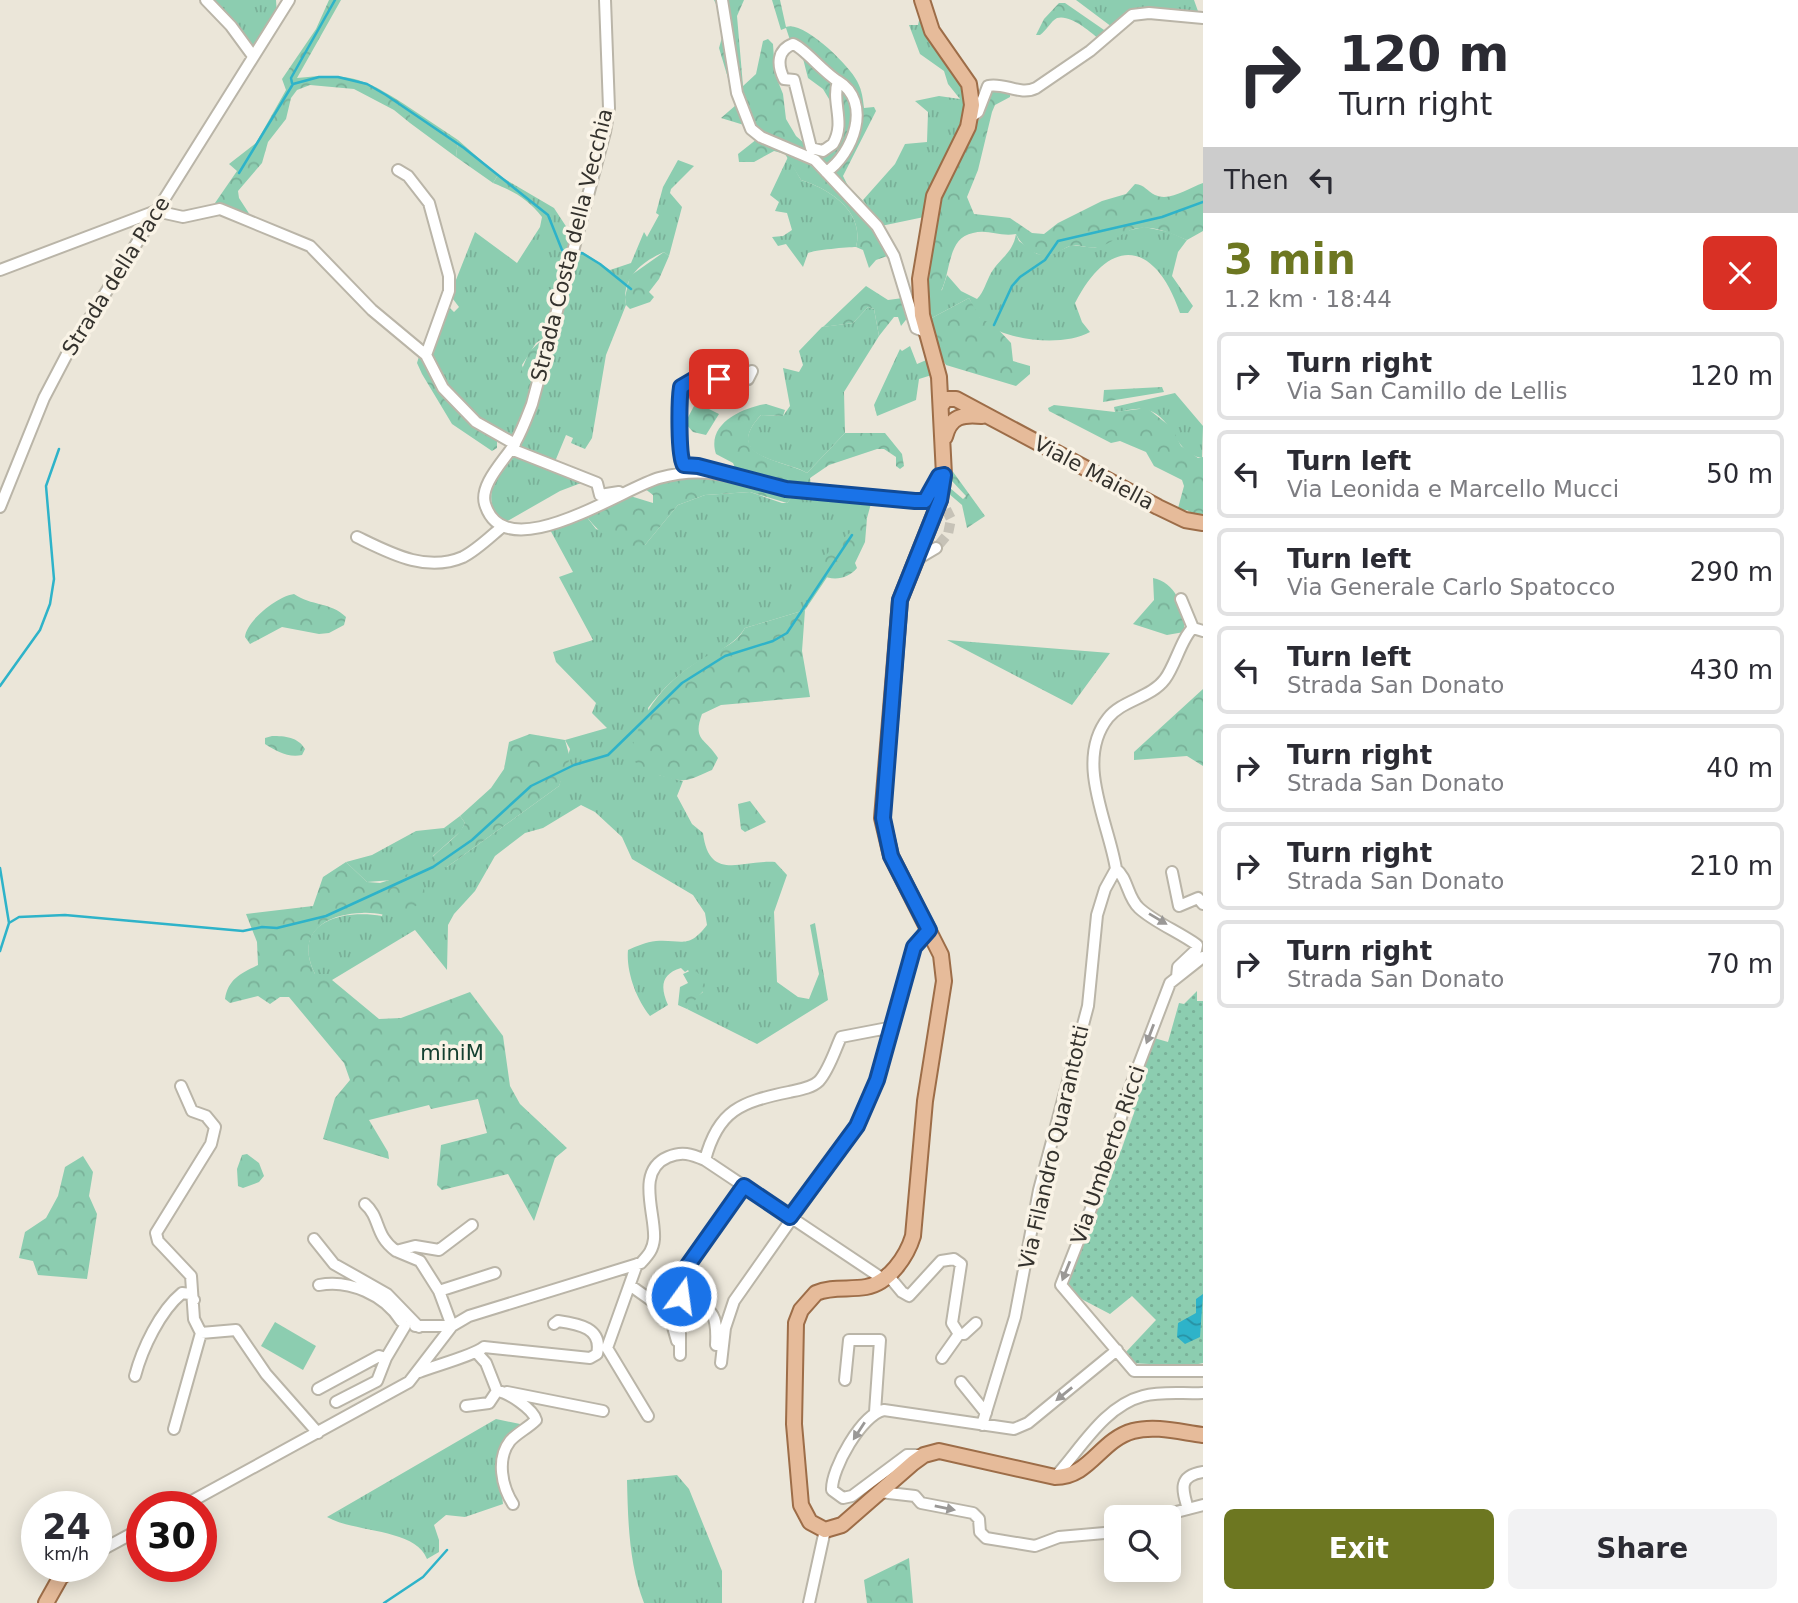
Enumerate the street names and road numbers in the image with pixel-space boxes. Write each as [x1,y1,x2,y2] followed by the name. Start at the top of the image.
[526,106,618,384] street label: Strada Costa della Vecchia
[57,192,175,360] street label: Strada della Pace
[1030,431,1158,515] street label: Viale Maiella
[1014,1023,1094,1271] street label: Via Filandro Quarantotti
[1066,1063,1150,1247] street label: Via Umberto Ricci

